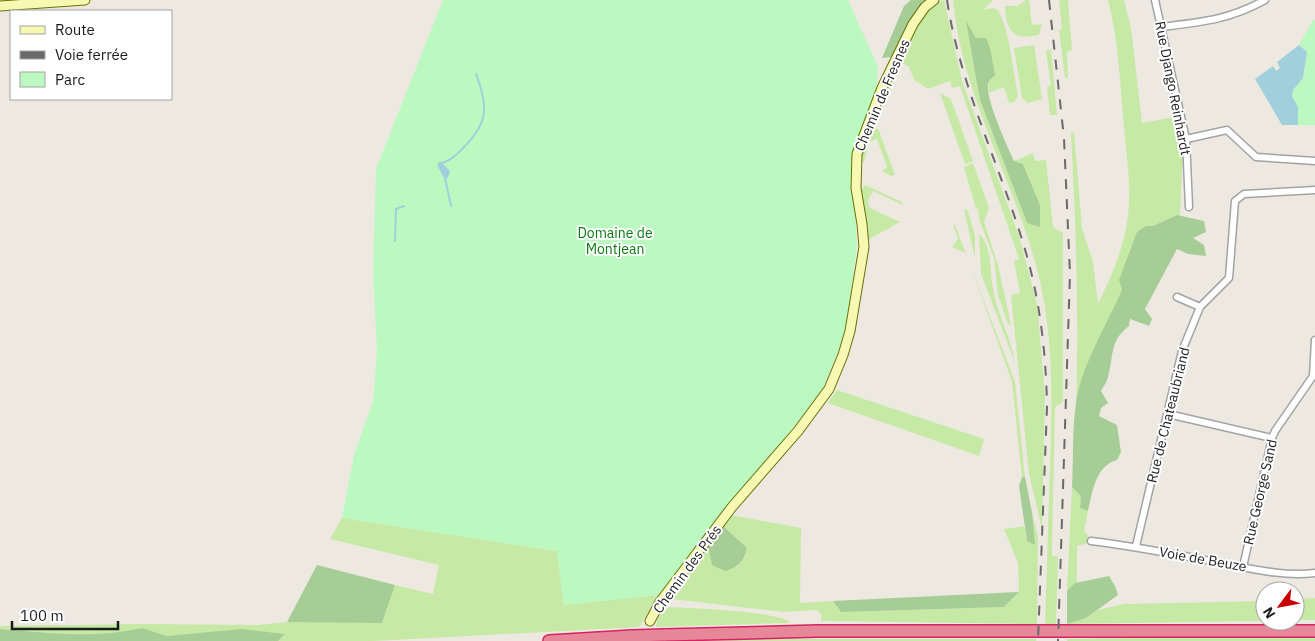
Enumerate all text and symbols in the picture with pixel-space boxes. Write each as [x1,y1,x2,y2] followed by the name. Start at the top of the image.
[10,10,172,100] legend
[1151,19,1195,157] street label: Rue Django Reinhardt
[55,20,95,39] text: Route
[850,36,914,154] street label: Chemin de Fresnes
[55,45,128,64] text: Voie ferrée
[55,70,85,89] text: Parc
[577,224,653,258] park label: Domaine de Montjean
[1142,345,1194,485] street label: Rue de Chateaubriand
[1239,437,1281,547] street label: Rue George Sand
[649,521,725,617] street label: Chemin des Prés
[1158,542,1248,576] street label: Voie de Beuze
[1255,581,1305,631] north arrow
[12,598,119,630] scale bar
[1259,604,1279,622] text: N
[20,606,64,625] text: 100 m

